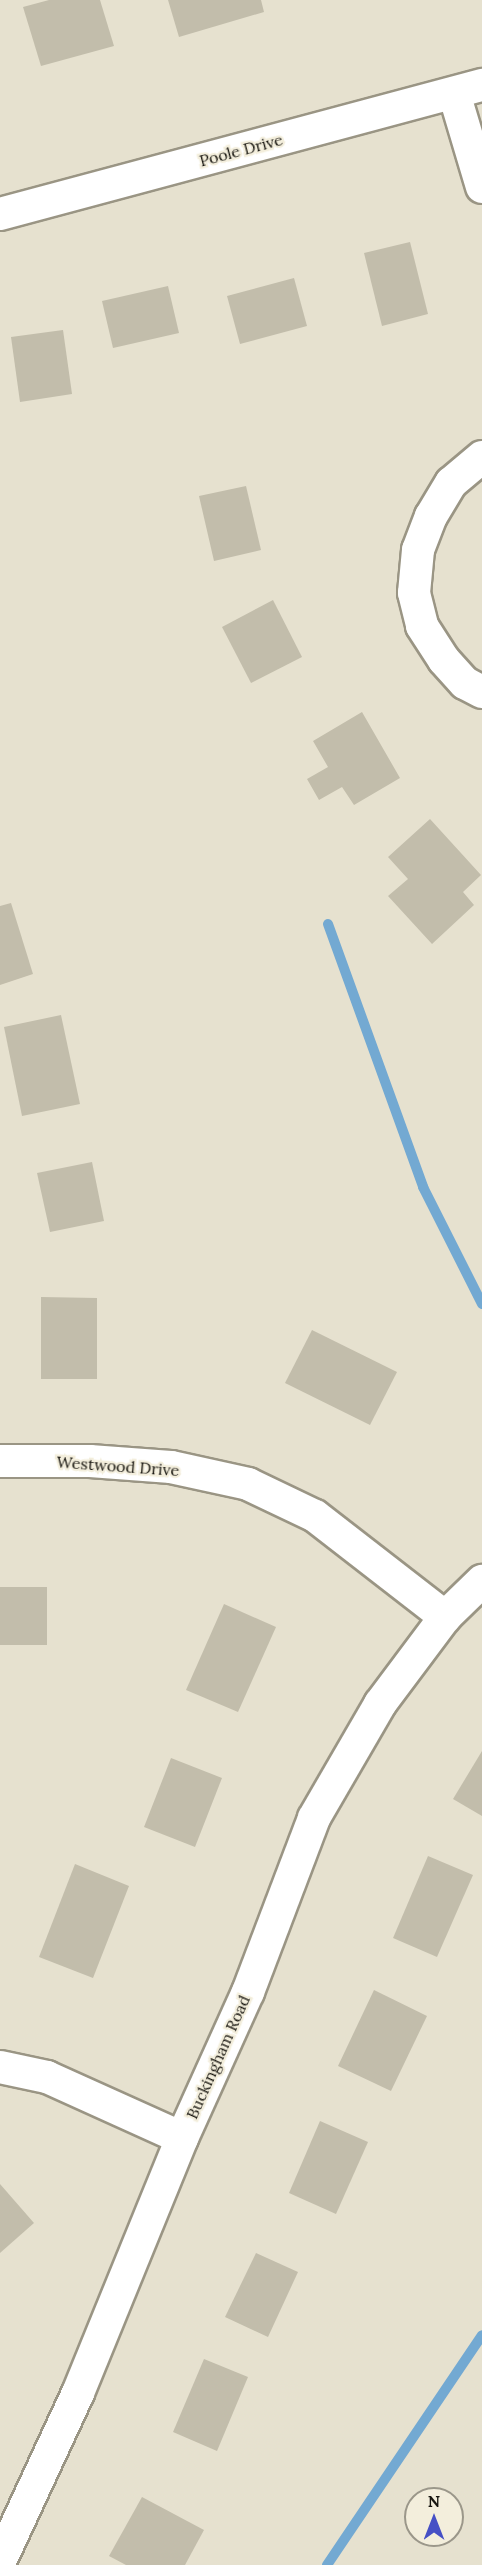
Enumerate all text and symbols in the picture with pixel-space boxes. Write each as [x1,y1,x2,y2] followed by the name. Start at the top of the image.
[197,130,285,170] street label: Poole Drive
[56,1452,180,1480] street label: Westwood Drive
[182,1992,254,2122] street label: Buckingham Road
[404,2487,464,2547] north arrow
[428,2491,440,2511] text: N

